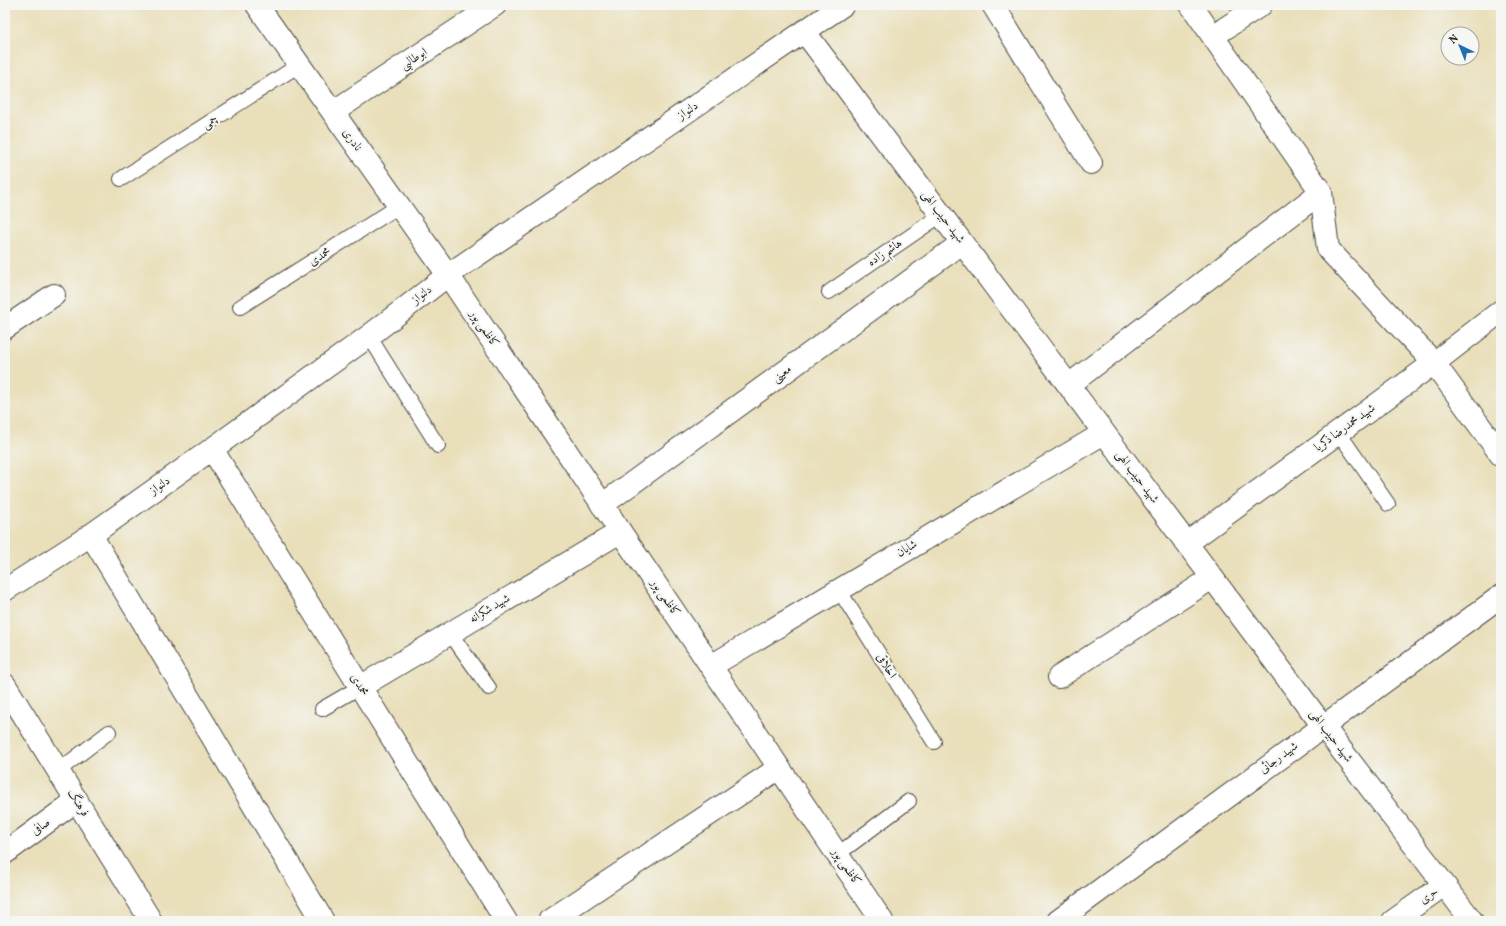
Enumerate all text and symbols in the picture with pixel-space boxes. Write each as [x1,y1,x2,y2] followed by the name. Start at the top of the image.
[1440,26,1480,66] north arrow
[1446,32,1462,48] text: N
[397,44,432,75] street label: ابوطالبی
[674,98,702,124] street label: دلنواز
[199,111,221,133] street label: چمی
[338,125,366,155] street label: نادری
[918,187,968,247] street label: شهید حبیب الهی
[864,236,907,273] street label: هاشم زاده
[306,244,334,270] street label: محمدی
[408,282,436,309] street label: دلنواز
[465,306,502,351] street label: کاظمی پور
[769,361,795,387] street label: معینی
[1311,400,1379,456] street label: شهید محمدرضا ذکریا
[1112,447,1162,507] street label: شهید حبیب الهی
[146,473,174,499] street label: دلنواز
[894,537,920,561] street label: شایان
[646,575,683,620] street label: کاظمی پور
[467,591,513,627] street label: شهید شکرانه
[872,650,900,682] street label: اخلاقی
[346,671,372,699] street label: محمدی
[1306,706,1356,766] street label: شهید حبیب الهی
[1256,739,1302,777] street label: شهید رجائی
[63,786,93,820] street label: فرهنگ
[28,815,54,839] street label: صافی
[827,844,864,889] street label: کاظمی پور
[1416,884,1442,908] street label: حری

